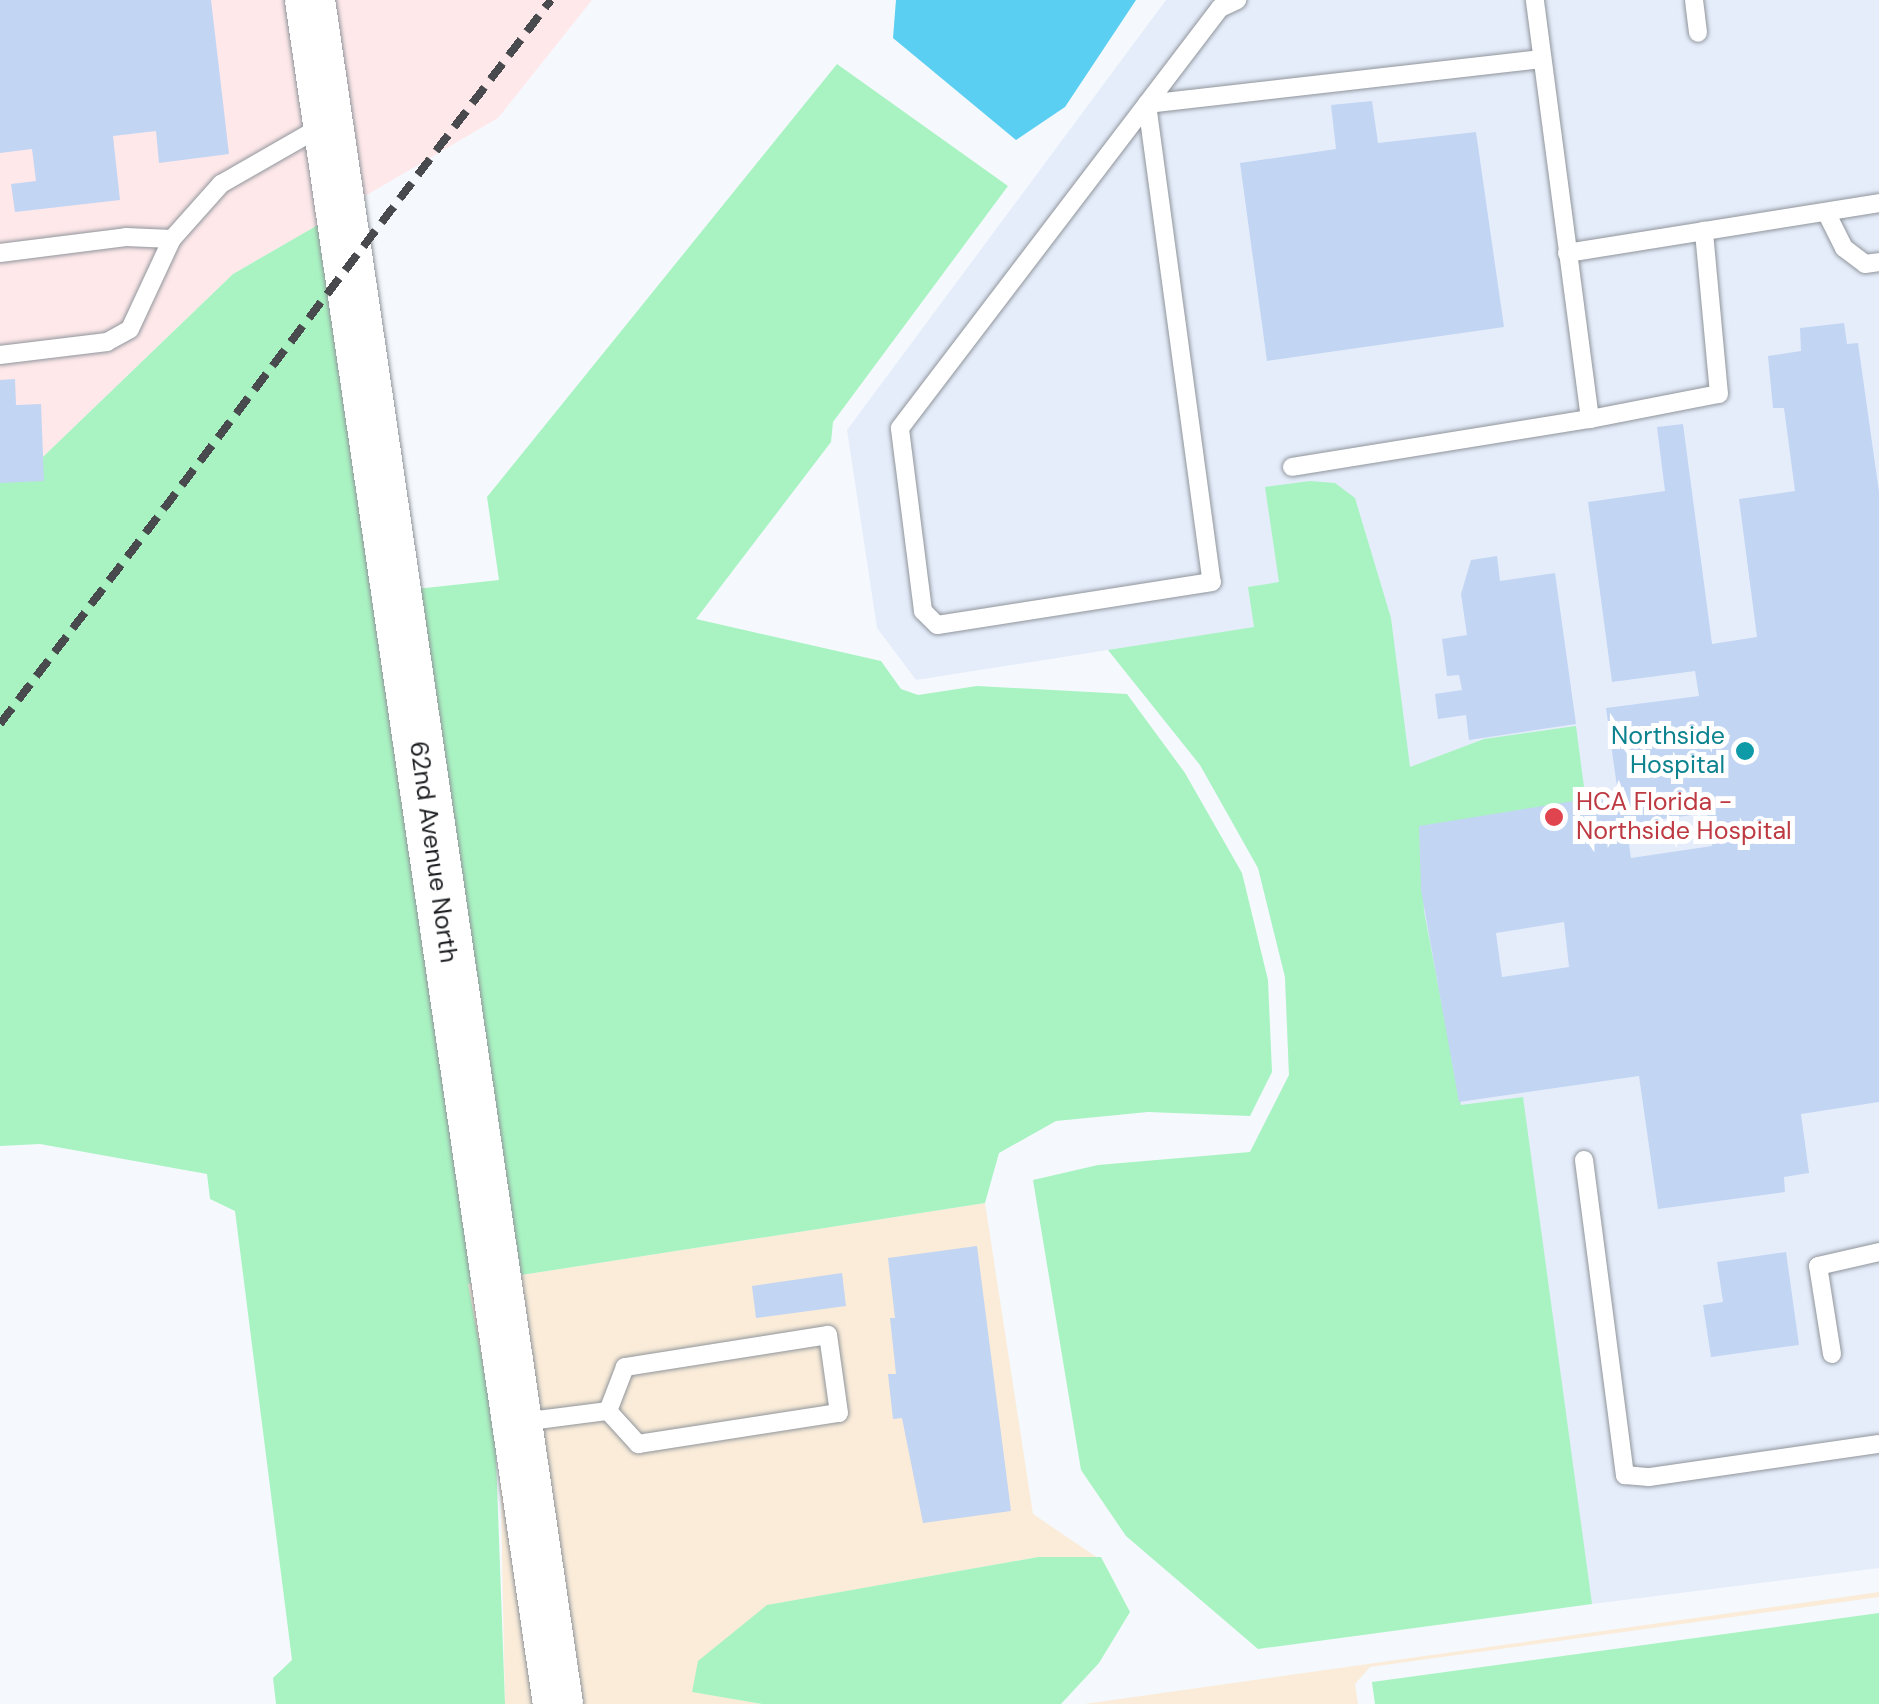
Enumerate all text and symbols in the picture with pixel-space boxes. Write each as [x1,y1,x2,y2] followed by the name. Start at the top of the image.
[1611,722,1725,781] place label: Northside Hospital
[403,739,463,965] street label: 62nd Avenue North
[1734,740,1756,762] marker: Northside Hospital
[1576,788,1792,847] place label: HCA Florida - Northside Hospital
[1541,804,1567,830] marker: HCA Florida - Northside Hospital

